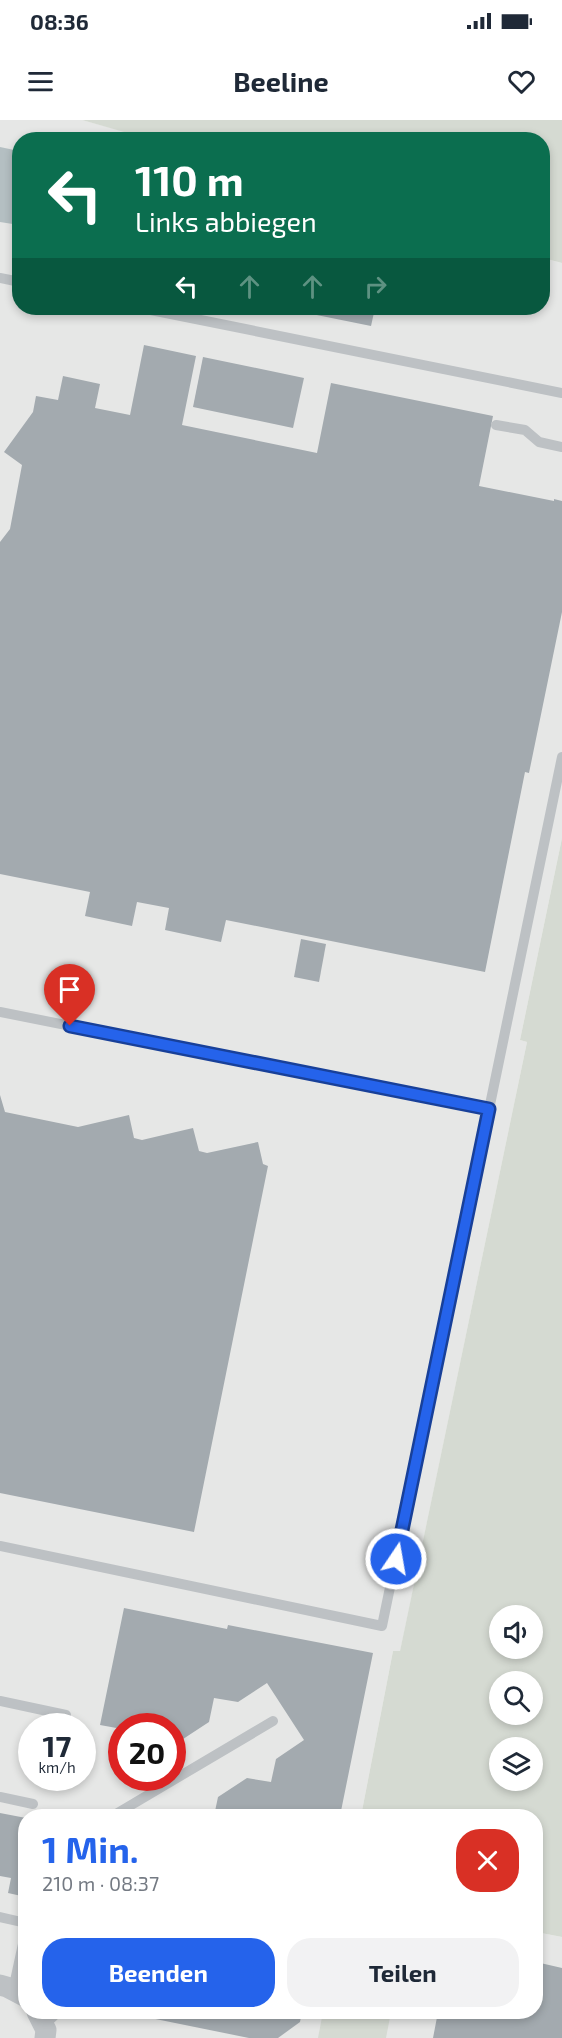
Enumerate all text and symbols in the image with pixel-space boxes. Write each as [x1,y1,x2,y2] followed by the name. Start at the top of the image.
[30,8,89,34] text: 08:36
[24,65,57,98] icon: menu
[233,65,329,97] text: Beeline
[505,65,538,98] icon: heart
[135,154,244,204] text: 110 m
[36,156,114,234] icon: left
[135,205,317,237] text: Links abbiegen
[170,270,203,303] icon: left
[233,270,266,303] icon: ahead
[296,270,329,303] icon: ahead
[359,270,392,303] icon: right
[44,964,95,1026] pin
[53,973,86,1006] icon: arrive
[364,1527,428,1591] position arrow
[489,1605,543,1791] map controls
[489,1605,543,1659] button: sound
[489,1671,543,1725] button: search
[108,1713,186,1791] speed limit sign: 20
[43,1727,71,1763] text: 17
[489,1737,543,1791] button: layers
[38,1758,76,1776] text: km/h
[42,1827,139,1870] text: 1 Min.
[456,1829,519,1892] button: close
[42,1871,159,1895] text: 210 m · 08:37
[42,1938,275,2007] button: Beenden
[287,1938,519,2007] button: Teilen

